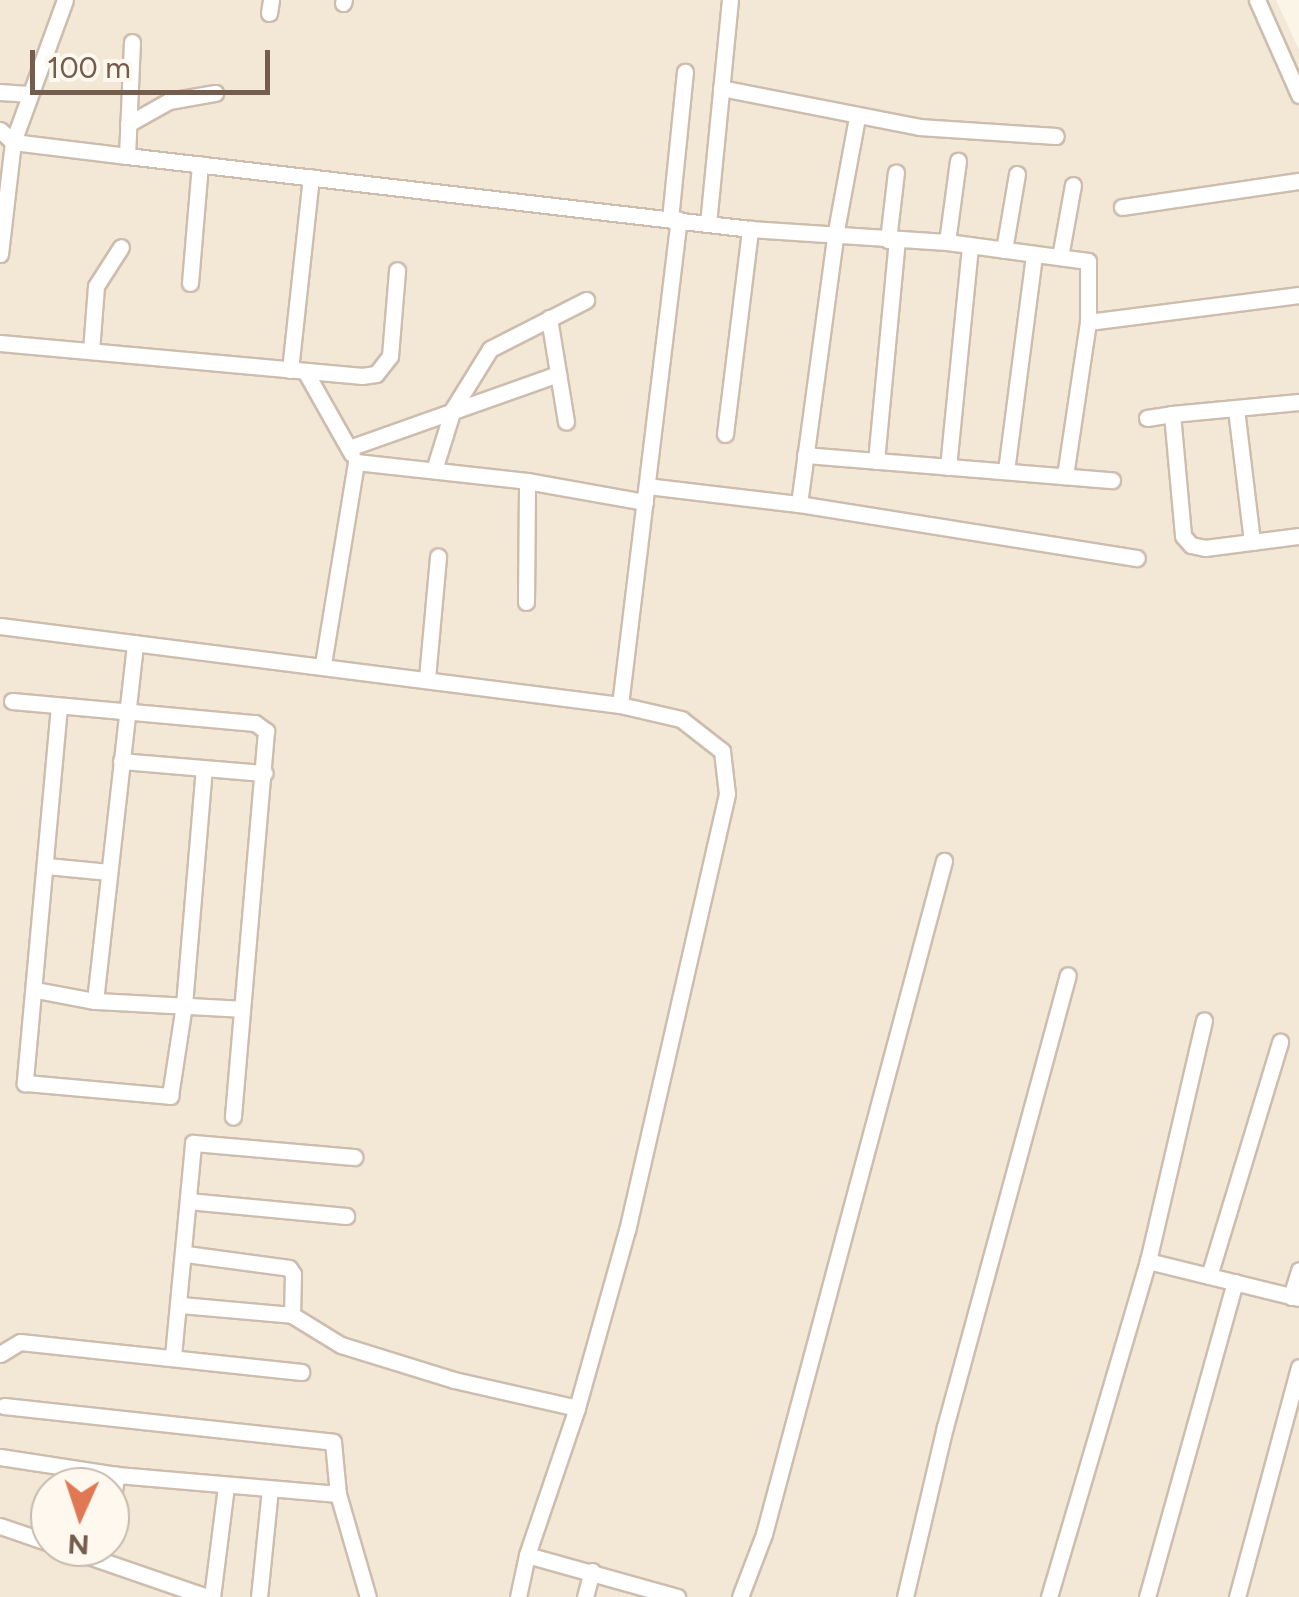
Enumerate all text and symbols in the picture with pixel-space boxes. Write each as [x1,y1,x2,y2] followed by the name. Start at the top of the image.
[35,30,275,92] scale bar
[47,49,131,86] text: 100 m
[30,1467,130,1567] north arrow
[67,1527,90,1563] text: N

